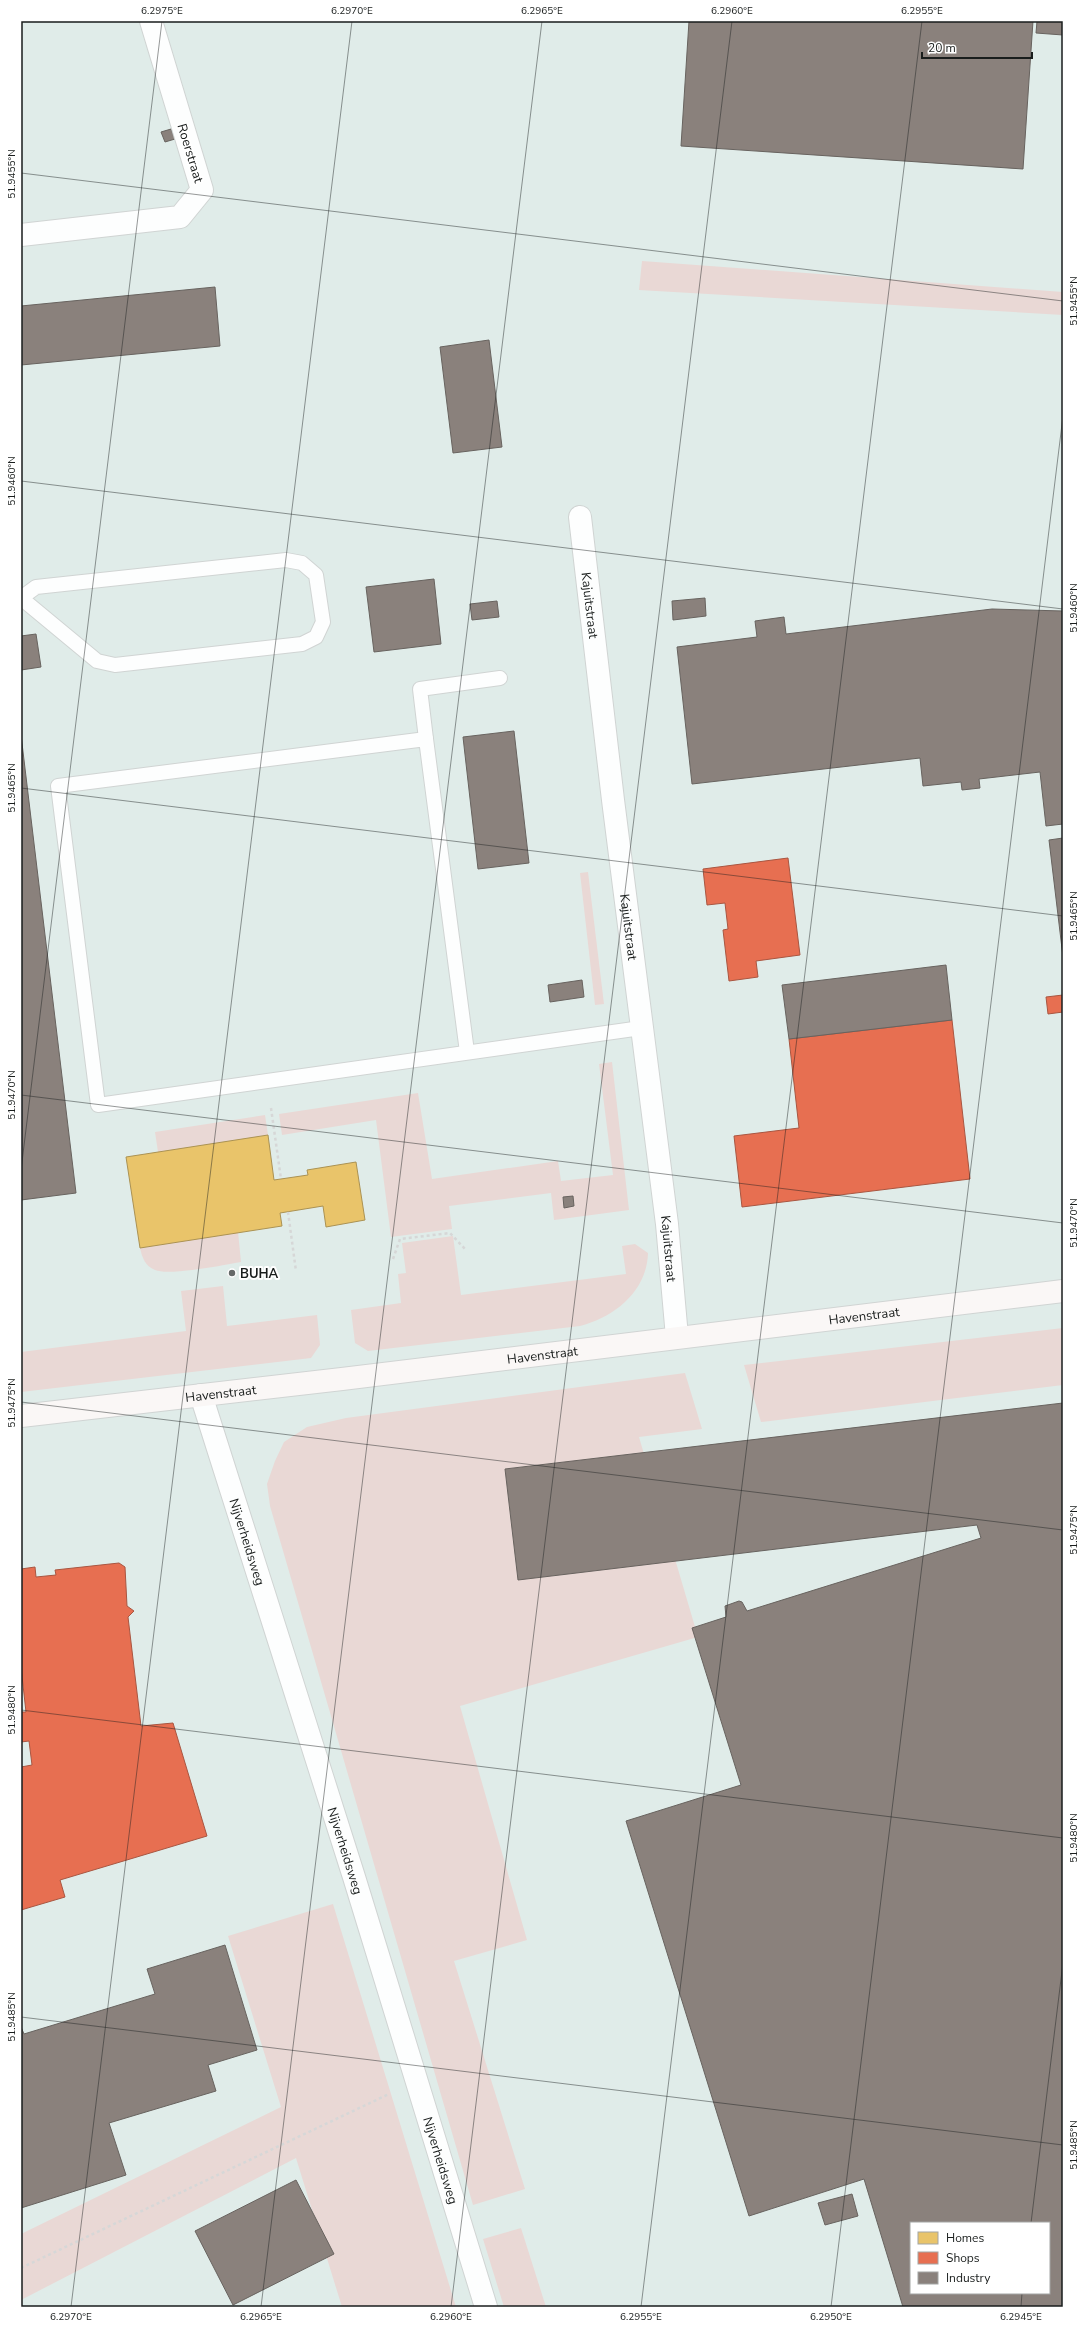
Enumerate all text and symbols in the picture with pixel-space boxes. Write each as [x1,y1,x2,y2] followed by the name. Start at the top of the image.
[141,4,183,18] text: 6.2975°E
[331,4,373,18] text: 6.2970°E
[521,4,563,18] text: 6.2965°E
[711,4,753,18] text: 6.2960°E
[901,4,943,18] text: 6.2955°E
[922,34,1032,60] scale bar
[928,40,956,56] text: 20 m
[173,122,208,185] street label: Roerstraat
[5,149,19,199] text: 51.9455°N
[1067,276,1081,326] text: 51.9455°N
[5,456,19,506] text: 51.9460°N
[577,571,602,640] street label: Kajuitstraat
[1067,583,1081,633] text: 51.9460°N
[5,763,19,813] text: 51.9465°N
[1067,891,1081,941] text: 51.9465°N
[615,893,641,962] street label: Kajuitstraat
[5,1070,19,1120] text: 51.9470°N
[1067,1198,1081,1248] text: 51.9470°N
[656,1214,680,1283] street label: Kajuitstraat
[240,1265,279,1283] place label: BUHA
[227,1268,237,1278] marker: BUHA
[828,1303,901,1330] street label: Havenstraat
[506,1342,579,1369] street label: Havenstraat
[5,1378,19,1428] text: 51.9475°N
[184,1381,258,1407] street label: Havenstraat
[224,1496,269,1588] street label: Nijverheidsweg
[1067,1505,1081,1555] text: 51.9475°N
[5,1685,19,1735] text: 51.9480°N
[322,1805,367,1897] street label: Nijverheidsweg
[1067,1813,1081,1863] text: 51.9480°N
[5,1992,19,2042] text: 51.9485°N
[418,2115,462,2206] street label: Nijverheidsweg
[1067,2120,1081,2170] text: 51.9485°N
[910,2222,1050,2294] legend
[946,2230,984,2246] text: Homes
[946,2250,980,2266] text: Shops
[946,2270,991,2286] text: Industry
[50,2310,92,2324] text: 6.2970°E
[240,2310,282,2324] text: 6.2965°E
[430,2310,472,2324] text: 6.2960°E
[620,2310,662,2324] text: 6.2955°E
[810,2310,852,2324] text: 6.2950°E
[1000,2310,1042,2324] text: 6.2945°E

